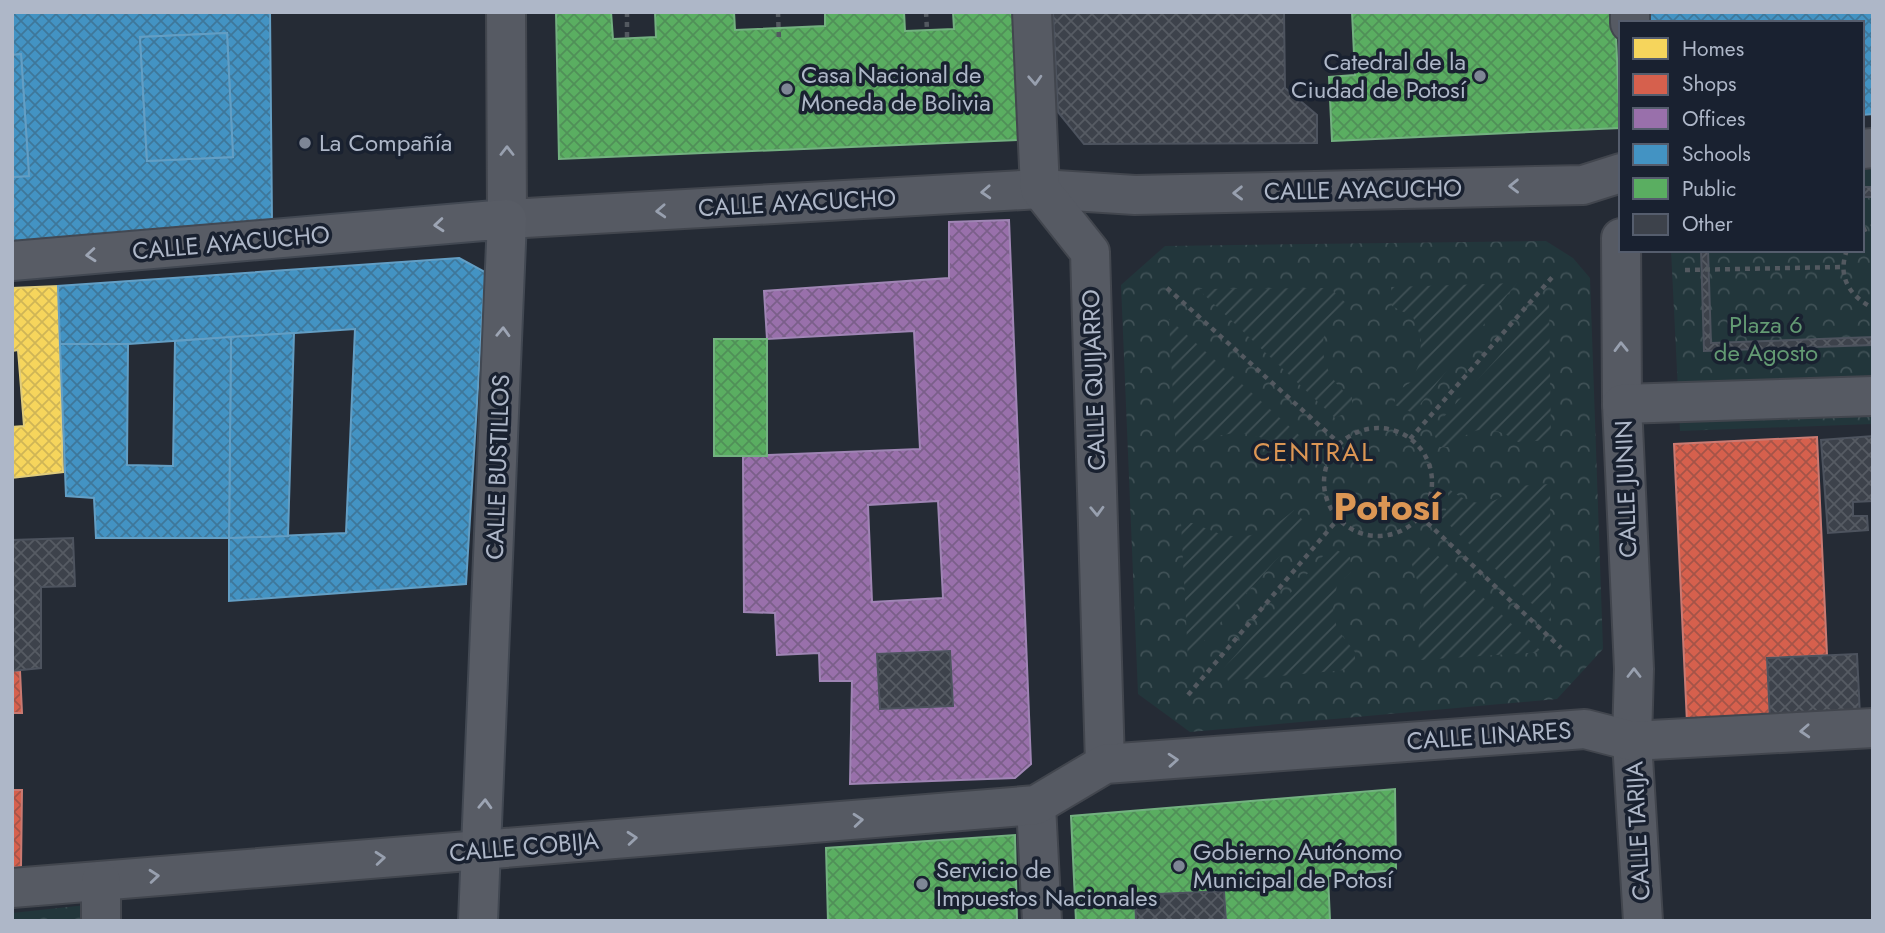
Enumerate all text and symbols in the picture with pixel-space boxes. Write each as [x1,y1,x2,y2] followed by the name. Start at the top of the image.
[1619,21,1864,252] legend
[1682,34,1744,64] text: Homes
[1291,44,1467,107] place label: Catedral de la Ciudad de Potosí
[801,57,991,120] place label: Casa Nacional de Moneda de Bolivia
[1472,68,1488,84] marker: Catedral de la Ciudad de Potosí
[1682,69,1736,99] text: Shops
[1028,75,1043,86] one-way arrow
[779,81,795,97] marker: Casa Nacional de Moneda de Bolivia
[1682,104,1745,134] text: Offices
[319,125,452,160] place label: La Compañía
[297,135,313,151] marker: La Compañía
[1682,139,1751,169] text: Schools
[499,145,515,156] one-way arrow
[1264,170,1462,209] street label: CALLE AYACUCHO
[1682,174,1736,204] text: Public
[1509,178,1519,194] one-way arrow
[697,180,897,225] street label: CALLE AYACUCHO
[980,184,991,199] one-way arrow
[1232,185,1243,200] one-way arrow
[656,203,667,218] one-way arrow
[1682,209,1733,239] text: Other
[131,216,331,269] street label: CALLE AYACUCHO
[434,217,445,232] one-way arrow
[85,247,96,262] one-way arrow
[1073,289,1114,471] street label: CALLE QUIJARRO
[1714,307,1818,370] park label: Plaza 6 de Agosto
[496,326,511,337] one-way arrow
[1613,342,1629,352] one-way arrow
[477,374,518,560] street label: CALLE BUSTILLOS
[1606,420,1645,558] street label: CALLE JUNIN
[1253,433,1375,471] district label: CENTRAL
[1333,479,1442,534] district label: Potosí
[1090,506,1105,517] one-way arrow
[1626,667,1642,677] one-way arrow
[1406,712,1572,759] street label: CALLE LINARES
[1799,724,1810,739] one-way arrow
[1168,753,1179,768] one-way arrow
[1616,760,1659,902] street label: CALLE TARIJA
[478,798,493,809] one-way arrow
[853,813,864,828] one-way arrow
[448,823,600,870] street label: CALLE COBIJA
[626,831,637,846] one-way arrow
[1193,834,1402,897] place label: Gobierno Autónomo Municipal de Potosí
[375,851,386,866] one-way arrow
[936,852,1157,915] place label: Servicio de Impuestos Nacionales
[1171,858,1187,874] marker: Gobierno Autónomo Municipal de Potosí
[148,869,159,884] one-way arrow
[914,876,930,892] marker: Servicio de Impuestos Nacionales

